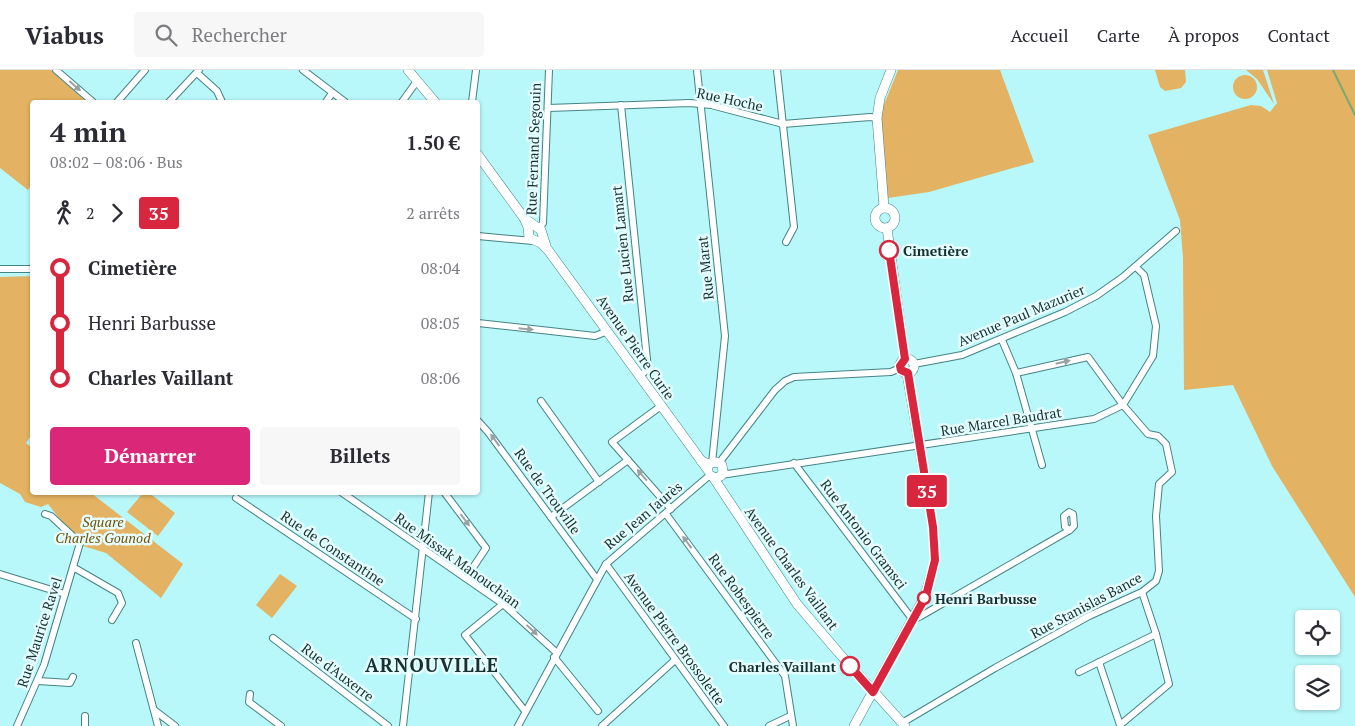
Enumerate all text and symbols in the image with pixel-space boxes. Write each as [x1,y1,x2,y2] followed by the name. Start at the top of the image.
[134,12,484,57] search box
[25,19,104,51] text: Viabus
[152,21,180,49] icon: search
[192,22,287,47] text: Rechercher
[1010,23,1069,47] text: Accueil
[1097,23,1140,47] text: Carte
[1168,23,1239,47] text: À propos
[1267,23,1330,47] text: Contact
[68,80,80,92] one-way arrow
[521,82,545,216] street label: Rue Fernand Segouin
[695,83,765,115] street label: Rue Hoche
[50,113,127,150] text: 4 min
[406,130,460,155] text: 1.50 €
[50,151,183,173] text: 08:02 – 08:06 · Bus
[606,184,638,303] street label: Rue Lucien Lamart
[50,199,78,227] icon: walk
[103,199,131,227] icon: forward
[149,201,169,225] text: 35
[86,202,95,224] text: 2
[406,202,460,224] text: 2 arrêts
[692,234,718,301] street label: Rue Marat
[879,240,899,260] marker: Cimetière
[903,241,969,260] place label: Cimetière
[88,255,177,280] text: Cimetière
[421,257,460,279] text: 08:04
[955,279,1088,350] street label: Avenue Paul Mazurier
[593,291,679,403] street label: Avenue Pierre Curie
[88,310,216,335] text: Henri Barbusse
[421,312,460,334] text: 08:05
[518,325,534,333] one-way arrow
[1056,358,1071,366] one-way arrow
[88,365,233,390] text: Charles Vaillant
[421,367,460,389] text: 08:06
[939,402,1064,440] street label: Rue Marcel Baudrat
[50,427,250,485] button: Démarrer
[260,427,460,485] button: Billets
[489,434,500,447] one-way arrow
[510,444,586,538] street label: Rue de Trouville
[636,469,647,482] one-way arrow
[817,475,911,593] street label: Rue Antonio Gramsci
[904,475,950,507] line badge: 35
[600,477,686,553] street label: Rue Jean Jaurès
[917,479,937,503] text: 35
[741,503,844,634] street label: Avenue Charles Vaillant
[277,506,389,590] street label: Rue de Constantine
[391,508,525,613] street label: Rue Missak Manouchian
[55,512,151,547] park label: Square Charles Gounod
[460,513,471,526] one-way arrow
[682,535,692,549] one-way arrow
[704,549,780,643] street label: Rue Robespierre
[620,568,730,708] street label: Avenue Pierre Brossolette
[1027,568,1145,642] street label: Rue Stanislas Bance
[12,574,66,690] street label: Rue Maurice Ravel
[935,589,1037,608] place label: Henri Barbusse
[917,591,931,605] marker: Henri Barbusse
[1295,610,1340,710] map controls
[1295,610,1340,655] button: locate
[525,624,537,636] one-way arrow
[298,639,378,705] street label: Rue d'Auxerre
[365,652,499,677] district label: ARNOUVILLE
[840,656,860,676] marker: Charles Vaillant
[729,657,836,676] place label: Charles Vaillant
[1295,665,1340,710] button: layers

